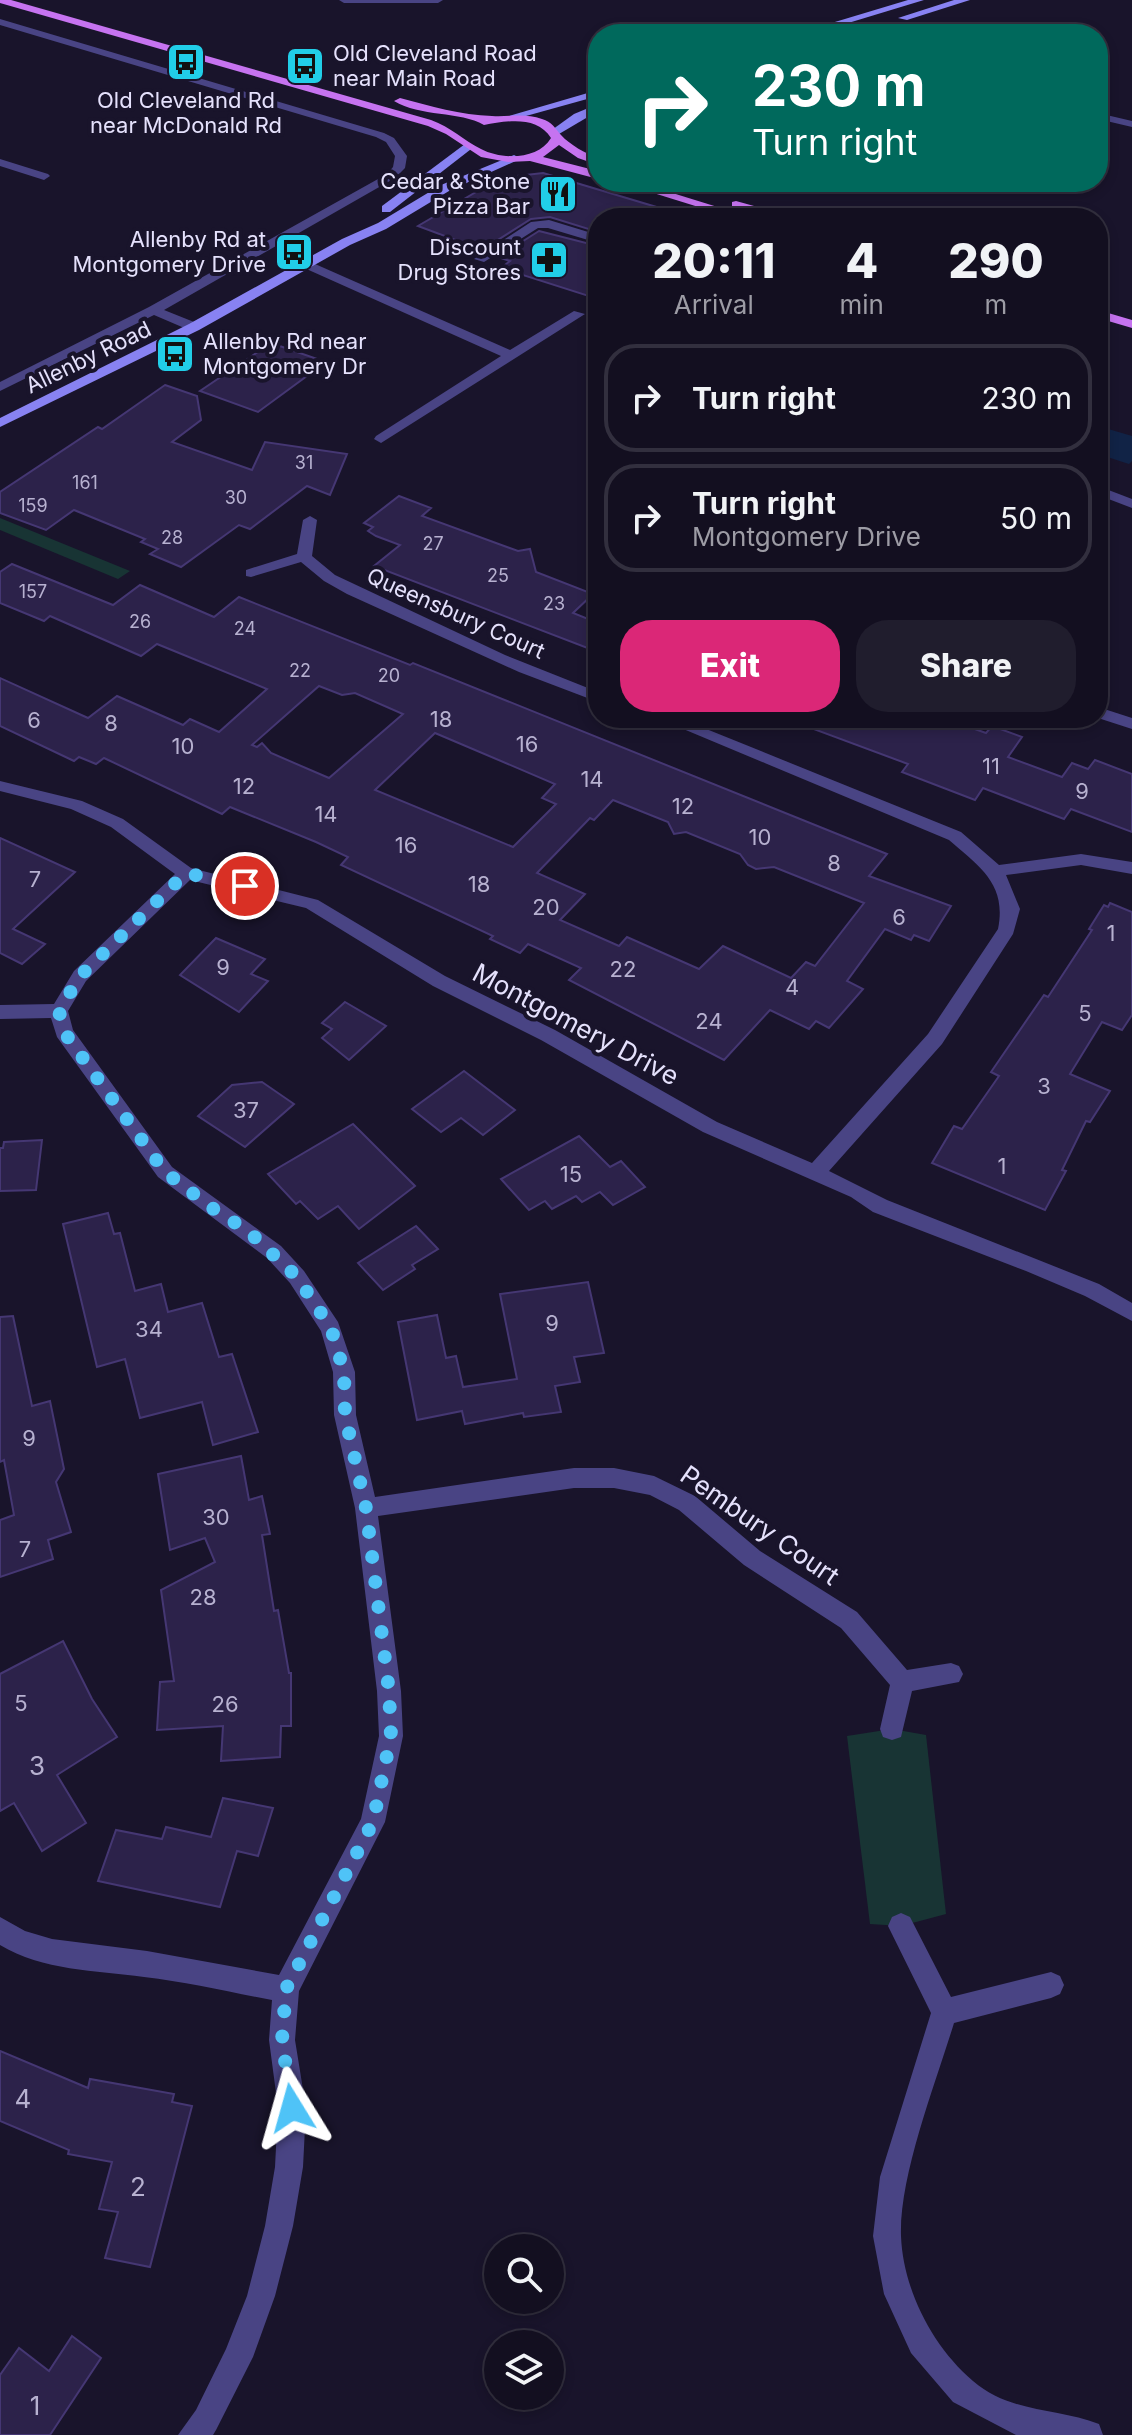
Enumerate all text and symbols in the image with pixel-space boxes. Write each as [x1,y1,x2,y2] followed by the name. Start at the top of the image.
[333,40,537,91] place label: Old Cleveland Road near Main Road
[165,41,207,83] bus stop icon: Old Cleveland Rd near McDonald Rd
[284,45,326,87] bus stop icon: Old Cleveland Road near Main Road
[752,52,926,120] text: 230 m
[620,56,724,160] icon: right
[90,87,282,138] place label: Old Cleveland Rd near McDonald Rd
[752,120,917,164] text: Turn right
[380,168,530,219] place label: Cedar & Stone Pizza Bar
[537,173,579,215] restaurant icon: Cedar & Stone Pizza Bar
[72,226,266,277] place label: Allenby Rd at Montgomery Drive
[273,231,315,273] bus stop icon: Allenby Rd at Montgomery Drive
[652,231,775,290] text: 20:11
[845,231,878,290] text: 4
[948,231,1044,290] text: 290
[398,234,521,285] place label: Discount Drug Stores
[528,239,570,281] pharmacy icon: Discount Drug Stores
[674,289,754,320] text: Arrival
[840,289,884,320] text: min
[985,289,1007,320] text: m
[21,315,155,399] street label: Allenby Road
[203,328,366,379] place label: Allenby Rd near Montgomery Dr
[154,333,196,375] bus stop icon: Allenby Rd near Montgomery Dr
[624,376,668,420] icon: right
[692,380,836,416] text: Turn right
[982,380,1072,416] text: 230 m
[295,452,313,473] house number: 31
[72,472,98,493] house number: 161
[692,485,836,521] text: Turn right
[225,487,247,508] house number: 30
[18,495,48,516] house number: 159
[624,496,668,540] icon: right
[1000,500,1072,536] text: 50 m
[692,521,921,552] text: Montgomery Drive
[161,527,183,548] house number: 28
[422,533,444,554] house number: 27
[363,562,549,664] street label: Queensbury Court
[487,565,509,586] house number: 25
[19,581,47,602] house number: 157
[543,593,565,614] house number: 23
[129,611,151,632] house number: 26
[234,618,256,639] house number: 24
[620,620,840,712] button: Exit
[856,620,1076,712] button: Share
[289,660,311,681] house number: 22
[378,665,400,686] house number: 20
[430,706,452,732] house number: 18
[27,707,41,733] house number: 6
[104,710,118,736] house number: 8
[516,731,538,757] house number: 16
[172,733,194,759] house number: 10
[982,753,1000,779] house number: 11
[580,766,604,792] house number: 14
[233,773,255,799] house number: 12
[1075,778,1089,804] house number: 9
[672,793,694,819] house number: 12
[314,801,338,827] house number: 14
[749,824,771,850] house number: 10
[395,832,417,858] house number: 16
[827,850,841,876] house number: 8
[211,852,279,920] pin
[223,864,267,908] icon: arrive
[29,866,41,892] house number: 7
[468,871,490,897] house number: 18
[532,894,560,920] house number: 20
[892,904,906,930] house number: 6
[1107,920,1115,946] house number: 1
[216,954,230,980] house number: 9
[610,956,636,982] house number: 22
[468,957,684,1091] street label: Montgomery Drive
[785,974,799,1000] house number: 4
[1078,1000,1092,1026] house number: 5
[695,1008,723,1034] house number: 24
[1037,1073,1051,1099] house number: 3
[233,1097,259,1123] house number: 37
[998,1153,1006,1179] house number: 1
[560,1161,582,1187] house number: 15
[545,1310,559,1336] house number: 9
[135,1316,163,1342] house number: 34
[22,1425,36,1451] house number: 9
[675,1459,845,1591] street label: Pembury Court
[202,1504,230,1530] house number: 30
[19,1536,31,1562] house number: 7
[189,1584,217,1610] house number: 28
[14,1690,28,1716] house number: 5
[211,1691,239,1717] house number: 26
[29,1750,45,1781] house number: 3
[250,2066,334,2150] position arrow
[15,2083,31,2114] house number: 4
[130,2171,146,2202] house number: 2
[484,2234,564,2410] map controls
[484,2234,564,2314] button: search
[484,2330,564,2410] button: layers
[30,2390,40,2421] house number: 1

